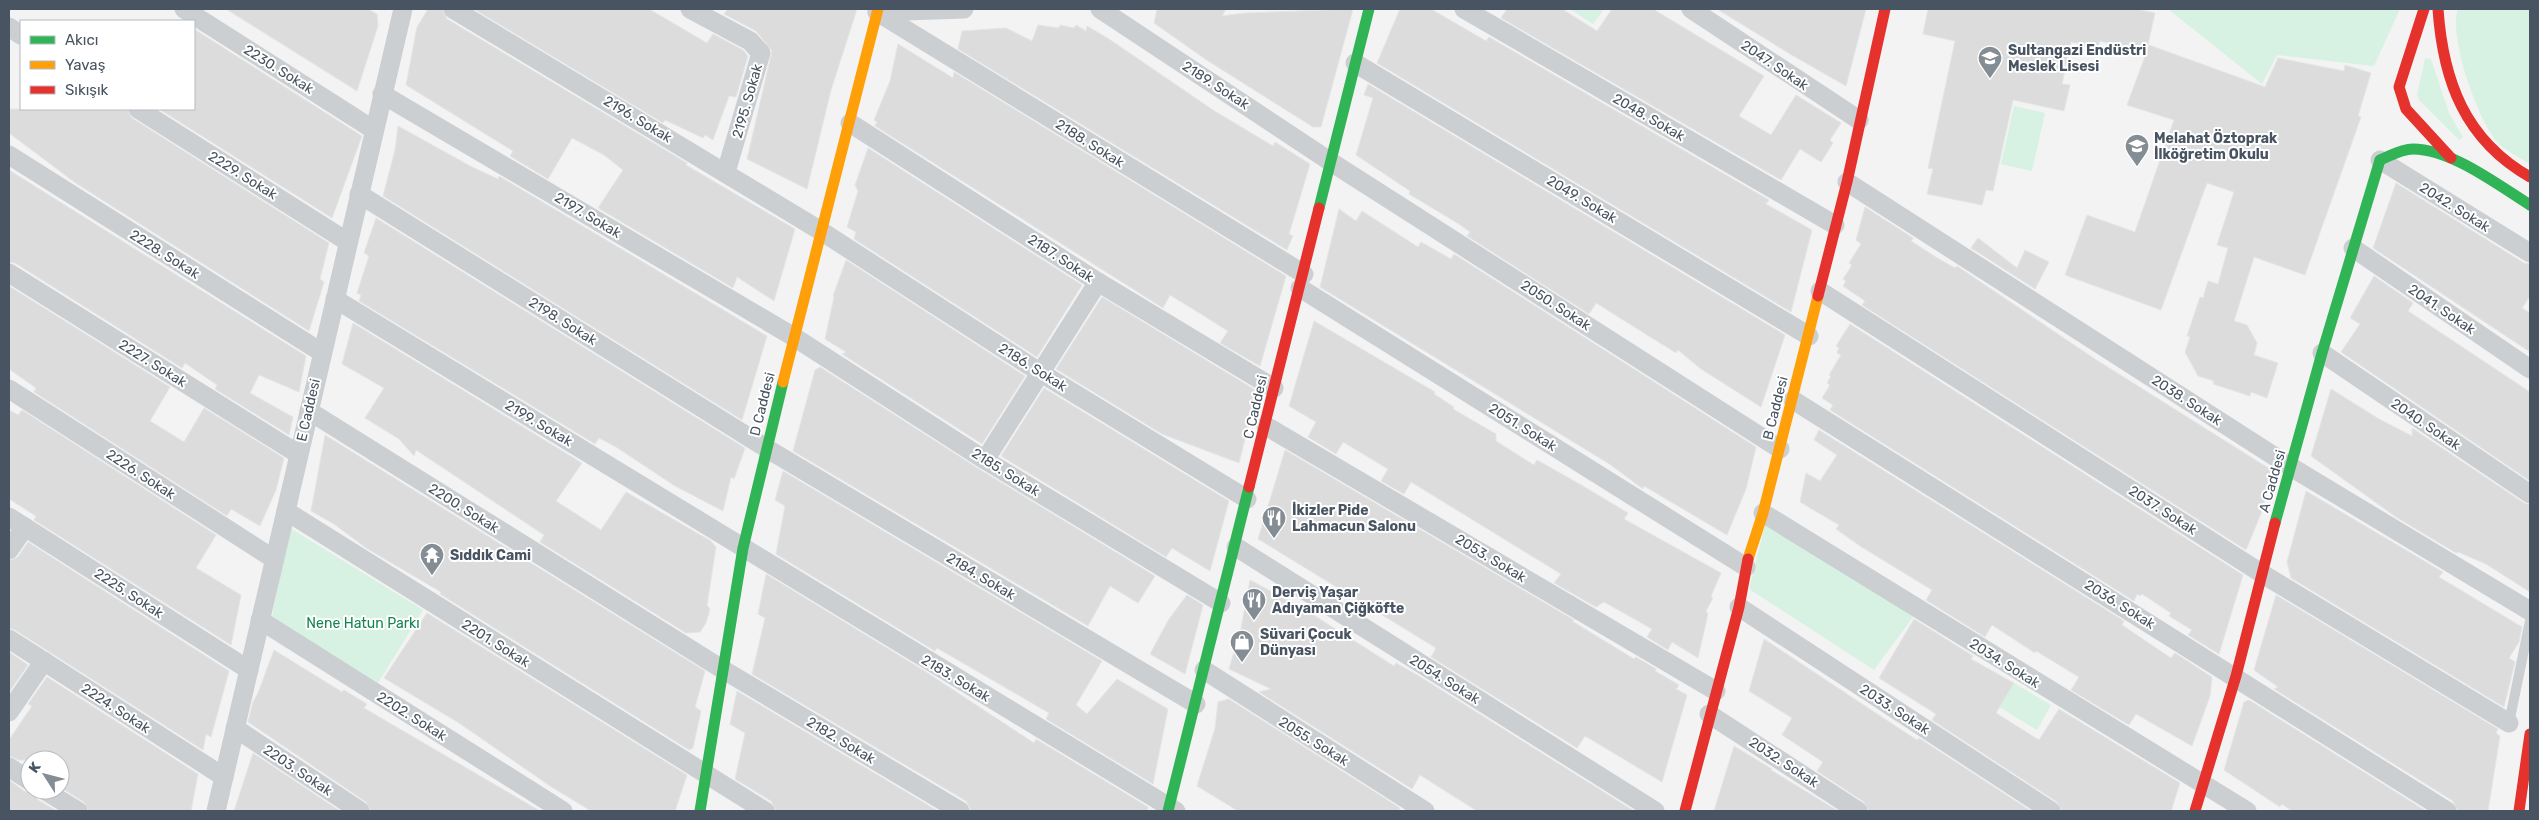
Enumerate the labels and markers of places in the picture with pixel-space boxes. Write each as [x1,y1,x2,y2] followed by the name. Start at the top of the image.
[2008,42,2146,75] place label: Sultangazi Endüstri Meslek Lisesi
[1977,45,2003,79] school or university icon: Sultangazi Endüstri Meslek Lisesi
[2154,129,2278,163] place label: Melahat Öztoprak İlköğretim Okulu
[2124,133,2150,167] school or university icon: Melahat Öztoprak İlköğretim Okulu
[1292,501,1416,535] place label: İkizler Pide Lahmacun Salonu
[1261,505,1287,539] restaurant icon: İkizler Pide Lahmacun Salonu
[419,542,445,576] temple icon: Sıddık Cami
[450,547,531,564] place label: Sıddık Cami
[1272,584,1404,617] place label: Derviş Yaşar Adıyaman Çiğköfte
[1241,587,1267,621] restaurant icon: Derviş Yaşar Adıyaman Çiğköfte
[1260,626,1352,659] place label: Süvari Çocuk Dünyası
[1229,629,1255,663] shop icon: Süvari Çocuk Dünyası

